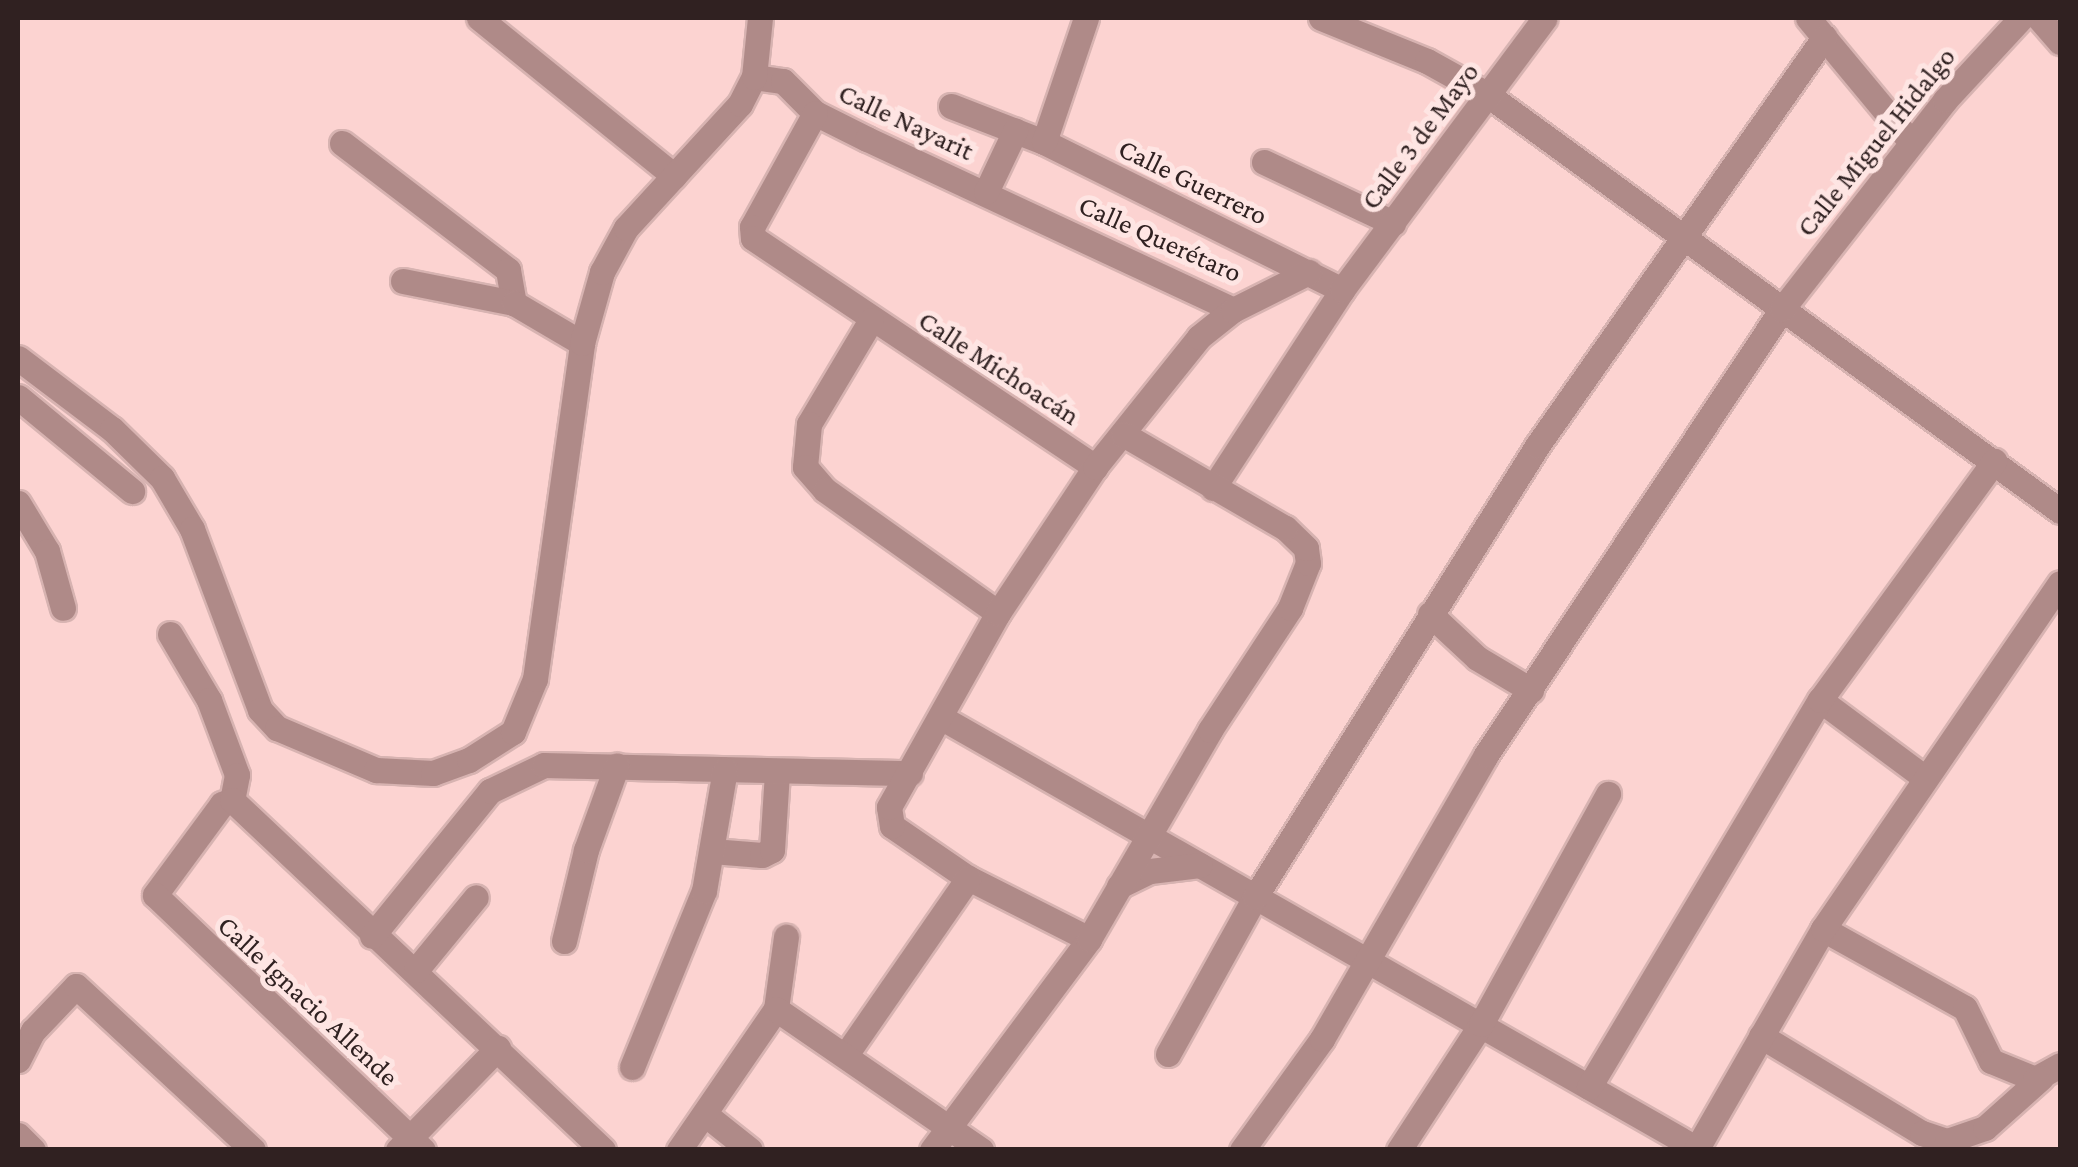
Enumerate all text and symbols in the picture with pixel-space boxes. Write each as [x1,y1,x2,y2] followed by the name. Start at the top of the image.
[1789,41,1963,243] street label: Calle Miguel Hidalgo
[1354,56,1486,216] street label: Calle 3 de Mayo
[833,76,979,168] street label: Calle Nayarit
[1113,132,1273,232] street label: Calle Guerrero
[1073,188,1247,290] street label: Calle Querétaro
[912,303,1086,433] street label: Calle Michoacán
[211,909,405,1093] street label: Calle Ignacio Allende

